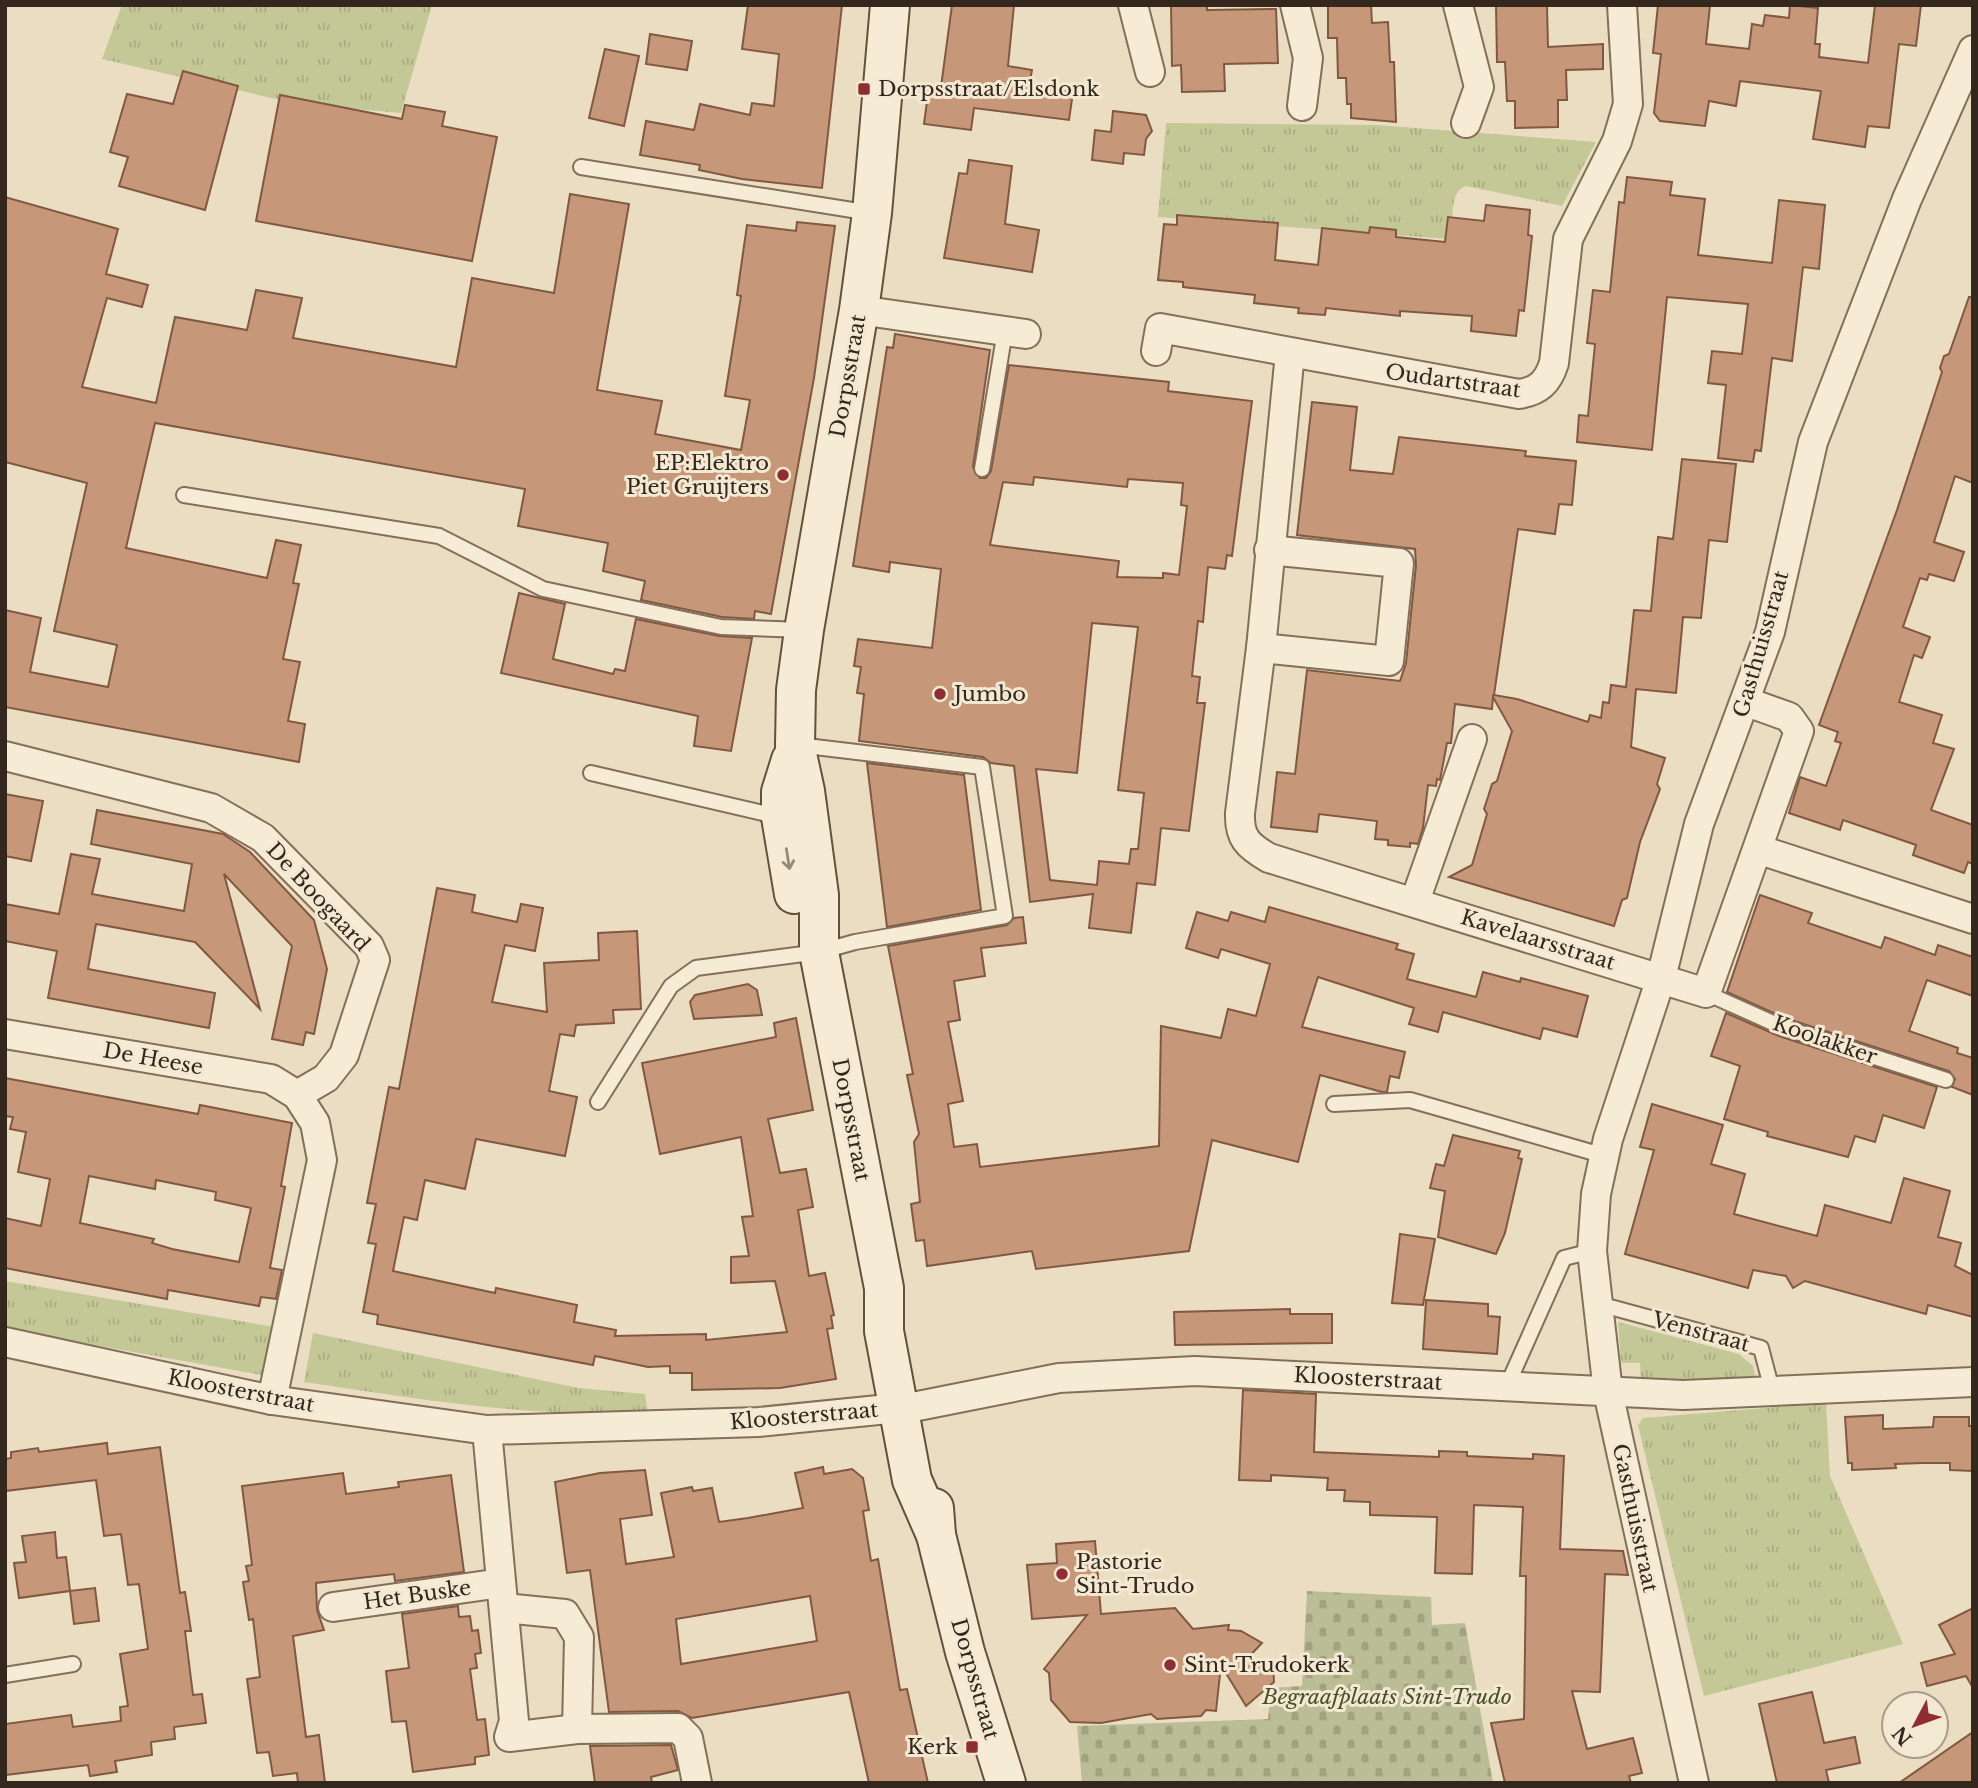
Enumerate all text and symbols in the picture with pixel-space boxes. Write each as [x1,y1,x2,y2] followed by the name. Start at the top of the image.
[878,76,1099,102] place label: Dorpsstraat/Elsdonk
[856,81,872,97] marker: Dorpsstraat/Elsdonk
[824,312,872,440] street label: Dorpsstraat
[1384,359,1522,403] street label: Oudartstraat
[626,450,769,500] place label: EP:Elektro Piet Gruijters
[775,467,791,483] marker: EP:Elektro Piet Gruijters
[1728,568,1794,720] street label: Gasthuisstraat
[951,681,1026,707] place label: Jumbo
[932,686,948,702] marker: Jumbo
[261,837,375,957] street label: De Boogaard
[782,847,795,870] one-way arrow
[1458,904,1619,976] street label: Kavelaarsstraat
[1769,1010,1881,1070] street label: Koolakker
[101,1037,205,1081] street label: De Heese
[826,1056,876,1184] street label: Dorpsstraat
[1648,1306,1753,1357] street label: Venstraat
[1293,1362,1443,1396] street label: Kloosterstraat
[165,1364,317,1418] street label: Kloosterstraat
[729,1397,879,1435] street label: Kloosterstraat
[1607,1441,1663,1595] street label: Gasthuisstraat
[1076,1549,1195,1599] place label: Pastorie Sint-Trudo
[1054,1566,1070,1582] marker: Pastorie Sint-Trudo
[361,1575,473,1615] street label: Het Buske
[945,1615,1005,1743] street label: Dorpsstraat
[1184,1652,1350,1678] place label: Sint-Trudokerk
[1162,1657,1178,1673] marker: Sint-Trudokerk
[1261,1684,1512,1710] park label: Begraafplaats Sint-Trudo
[1880,1690,1950,1760] north arrow
[1888,1721,1917,1750] text: N
[907,1734,958,1760] place label: Kerk
[964,1739,980,1755] marker: Kerk

